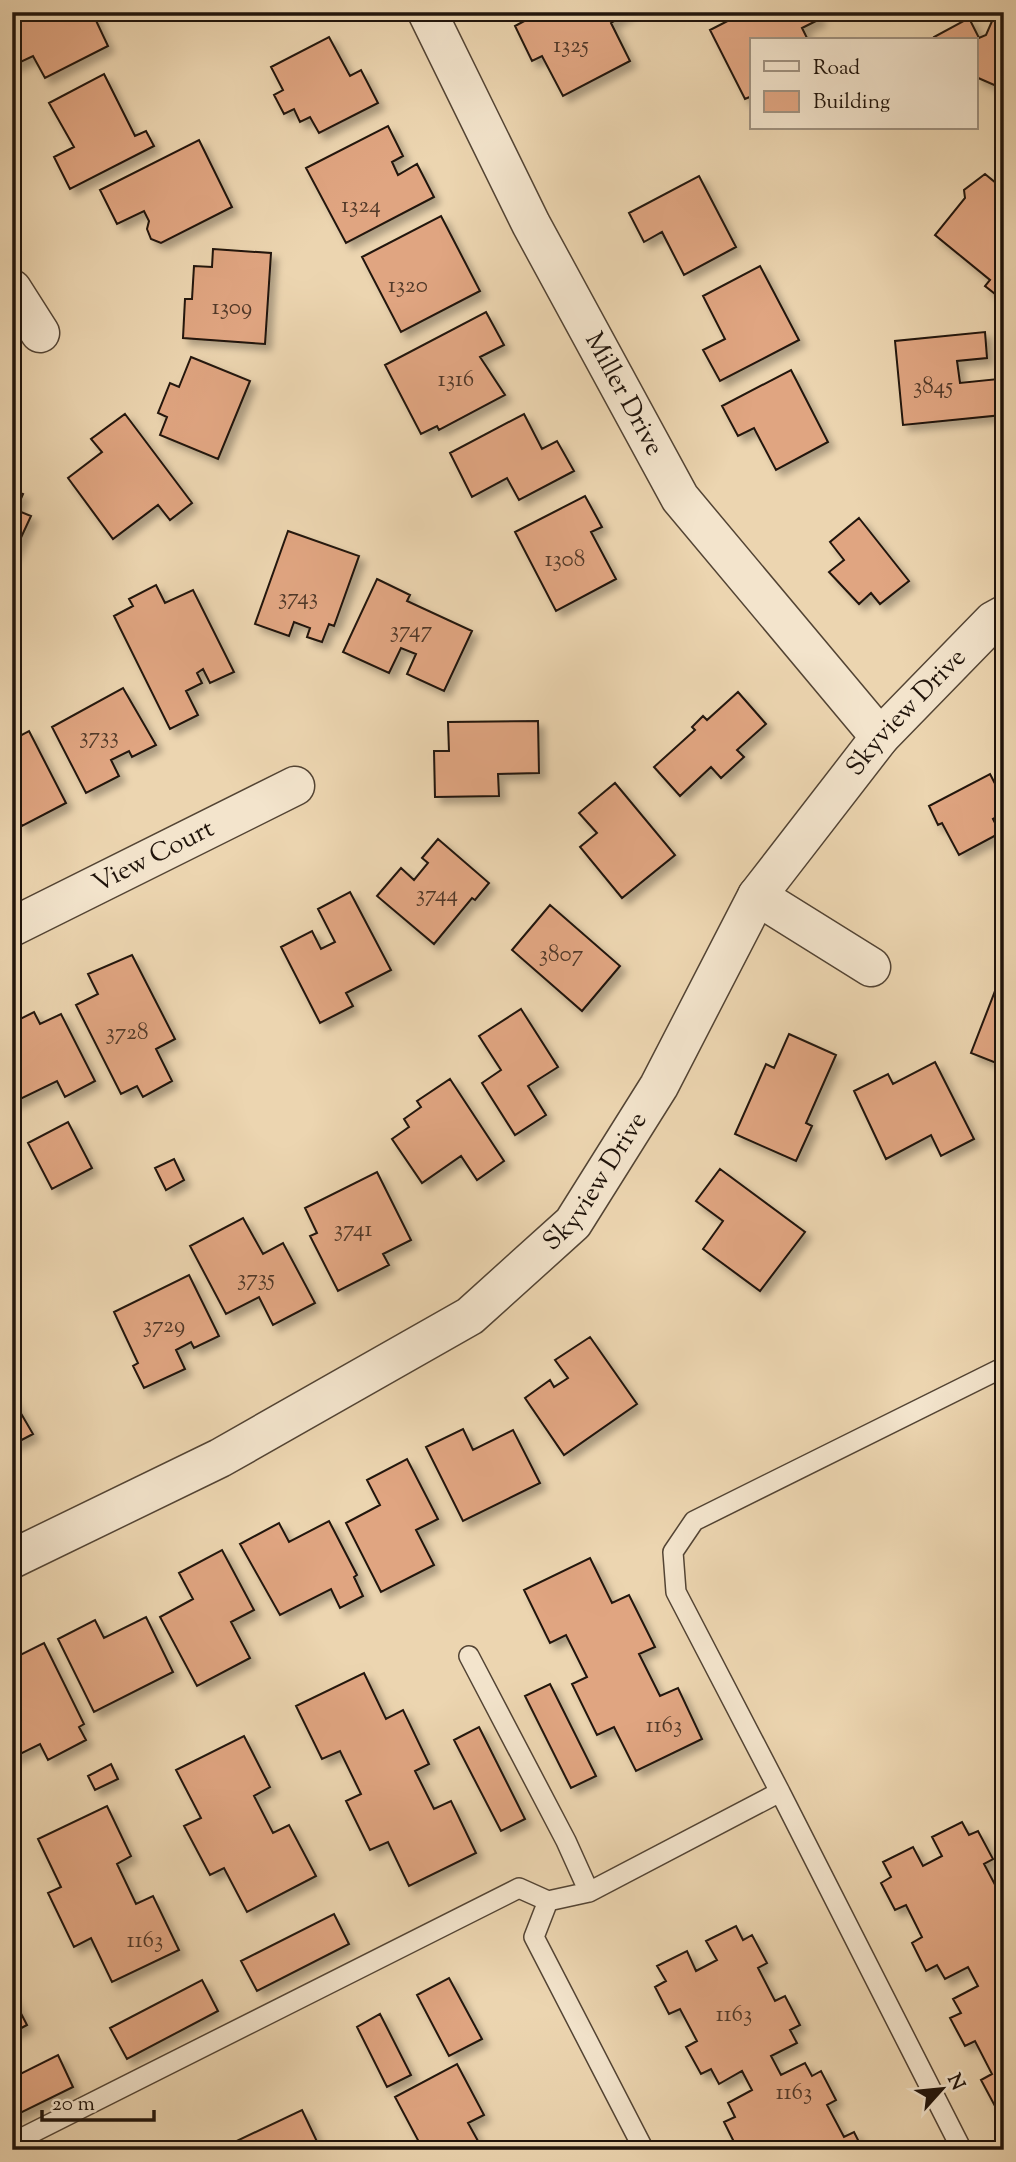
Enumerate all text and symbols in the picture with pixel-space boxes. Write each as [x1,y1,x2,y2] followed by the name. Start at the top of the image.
[553,30,589,63] house number: 1325
[750,38,978,130] legend
[813,54,860,84] text: Road
[813,88,890,118] text: Building
[341,190,381,223] house number: 1324
[388,270,428,303] house number: 1320
[212,292,252,325] house number: 1309
[575,326,672,463] street label: Miller Drive
[438,364,474,397] house number: 1316
[913,371,953,404] house number: 3845
[545,544,585,577] house number: 1308
[278,582,318,615] house number: 3743
[390,615,433,648] house number: 3747
[838,640,975,784] street label: Skyview Drive
[79,721,119,754] house number: 3733
[86,811,221,902] street label: View Court
[416,879,458,912] house number: 3744
[539,939,584,972] house number: 3807
[106,1017,148,1050] house number: 3728
[535,1105,657,1260] street label: Skyview Drive
[334,1214,373,1247] house number: 3741
[237,1263,275,1296] house number: 3735
[143,1310,185,1343] house number: 3729
[646,1710,682,1743] house number: 1163
[127,1925,163,1958] house number: 1163
[716,1999,752,2032] house number: 1163
[908,2054,978,2124] north arrow
[939,2070,970,2095] text: N
[776,2077,812,2110] house number: 1163
[42,2078,154,2122] scale bar
[52,2090,95,2120] text: 20 m

